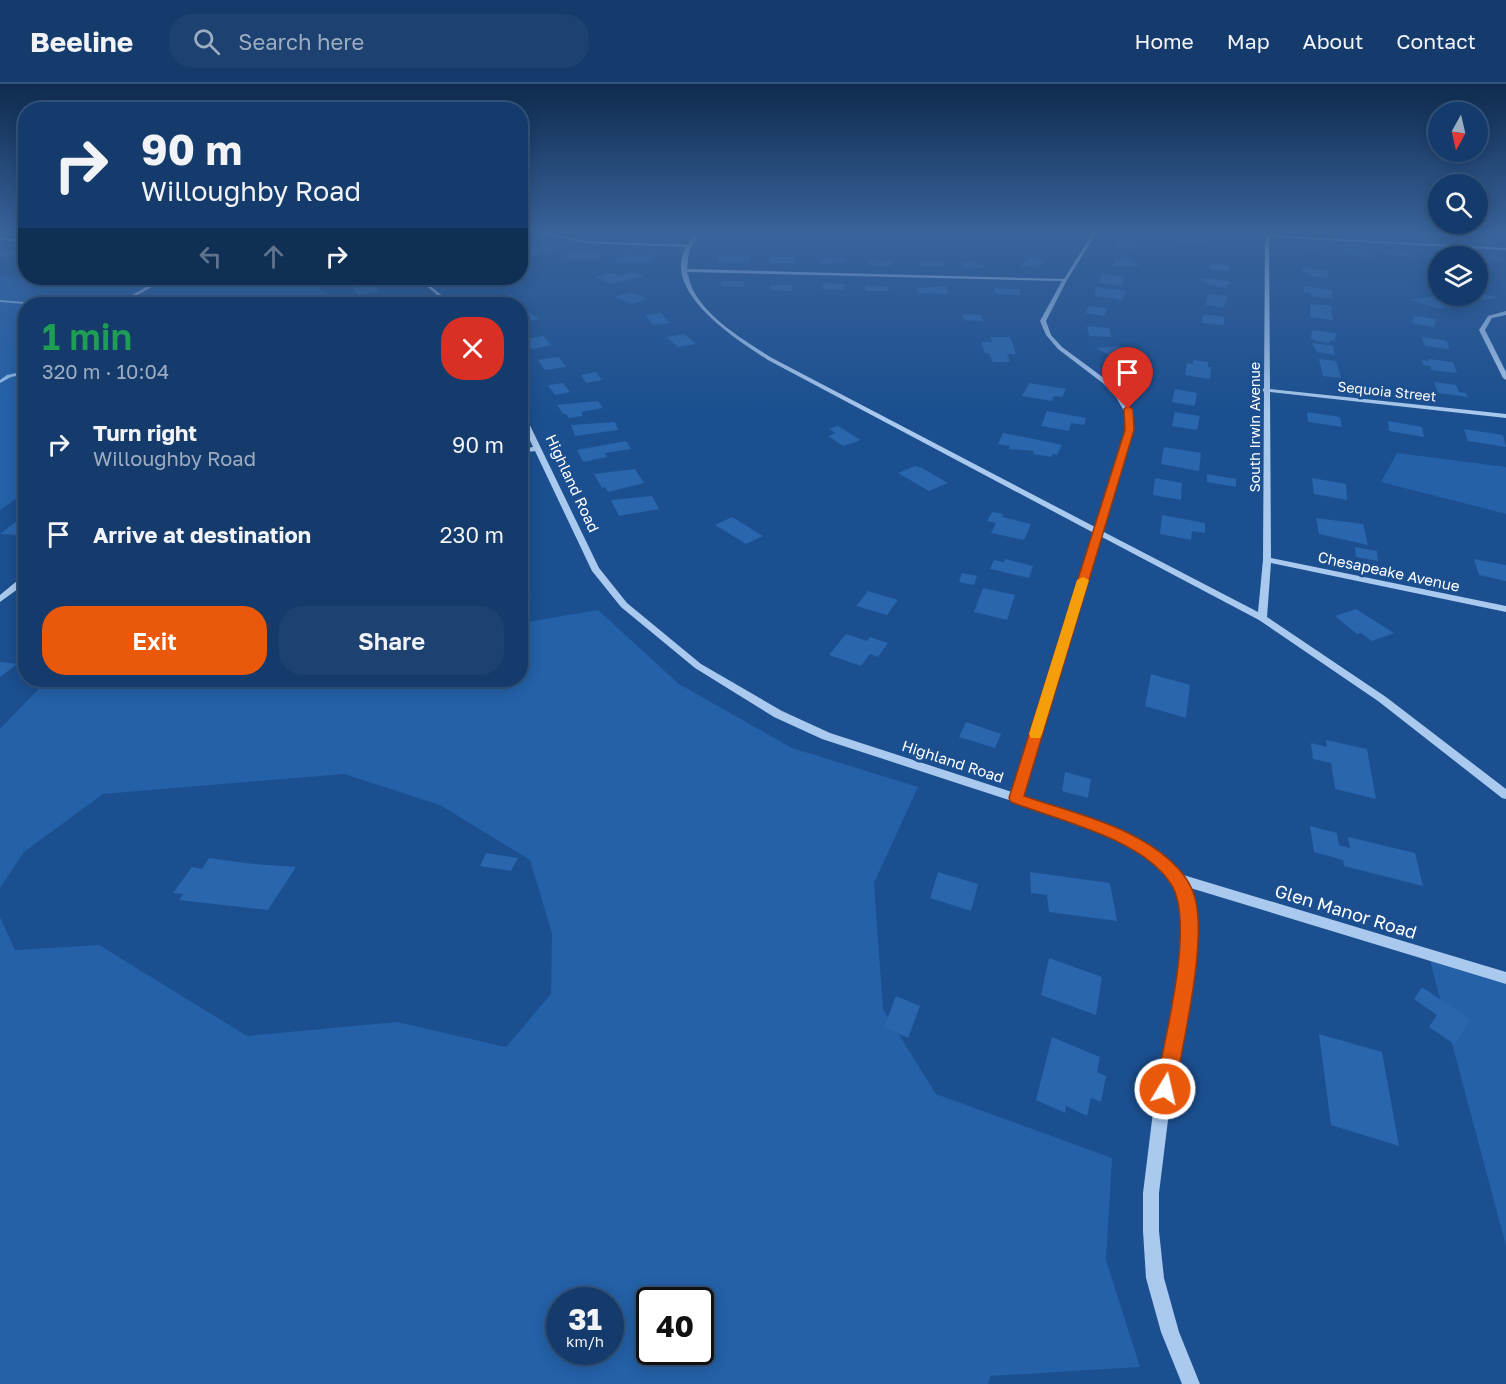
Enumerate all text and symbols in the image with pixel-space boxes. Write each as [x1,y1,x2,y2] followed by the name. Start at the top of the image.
[169,14,589,68] search box
[30,25,133,58] text: Beeline
[190,25,223,58] icon: search
[238,28,364,55] text: Search here
[1134,28,1194,54] text: Home
[1227,28,1270,54] text: Map
[1303,28,1363,54] text: About
[1396,28,1476,54] text: Contact
[1428,102,1488,162] north arrow
[1428,102,1488,306] map controls
[141,124,242,174] text: 90 m
[42,126,120,204] icon: right
[1428,174,1488,234] button: search
[141,175,361,207] text: Willoughby Road
[194,240,227,273] icon: left
[257,240,290,273] icon: ahead
[320,240,353,273] icon: right
[1428,246,1488,306] button: layers
[42,315,132,358] text: 1 min
[441,317,504,380] button: close
[1102,347,1153,409] pin
[1111,356,1144,389] icon: arrive
[42,359,169,383] text: 320 m · 10:04
[1246,362,1263,492] street label: South Irwin Avenue
[1337,377,1437,405] street label: Sequoia Street
[93,419,197,446] text: Turn right
[42,428,75,461] icon: right
[452,431,504,458] text: 90 m
[542,431,604,535] street label: Highland Road
[93,446,256,470] text: Willoughby Road
[42,518,75,551] icon: arrive
[93,521,311,548] text: Arrive at destination
[440,521,504,548] text: 230 m
[1316,547,1462,595] street label: Chesapeake Avenue
[42,606,267,675] button: Exit
[279,606,504,675] button: Share
[900,736,1006,786] street label: Highland Road
[1272,879,1420,943] street label: Glen Manor Road
[1133,1057,1197,1121] position arrow
[636,1287,714,1365] speed limit sign: 40
[568,1301,602,1337] text: 31
[566,1332,604,1350] text: km/h

